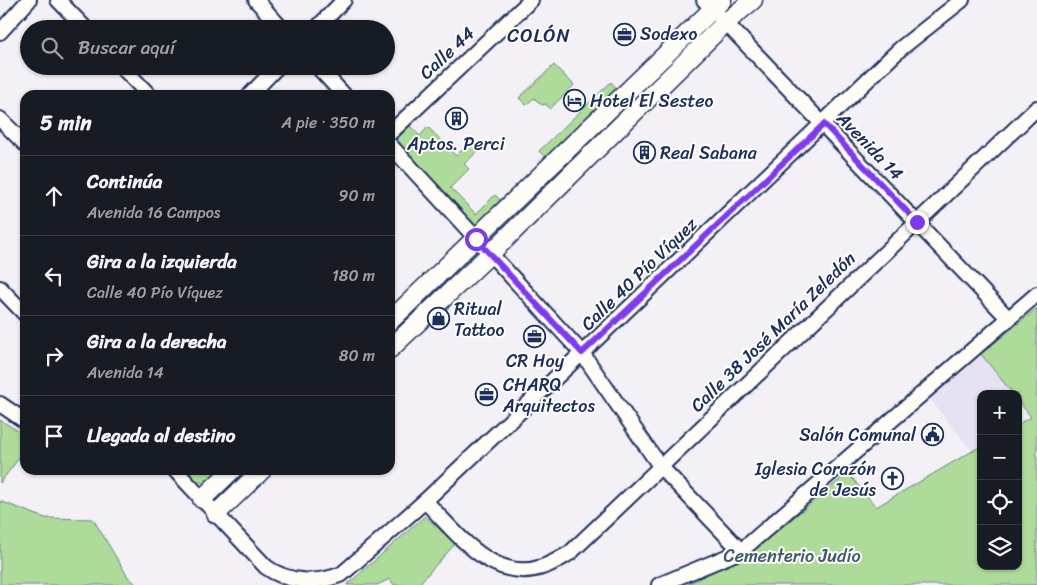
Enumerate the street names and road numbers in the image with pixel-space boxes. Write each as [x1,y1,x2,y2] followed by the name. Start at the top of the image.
[412,18,482,88] street label: Calle 44
[828,103,911,188] street label: Avenida 14
[573,209,705,339] street label: Calle 40 Pío Víquez
[682,244,864,420] street label: Calle 38 José María Zeledón

